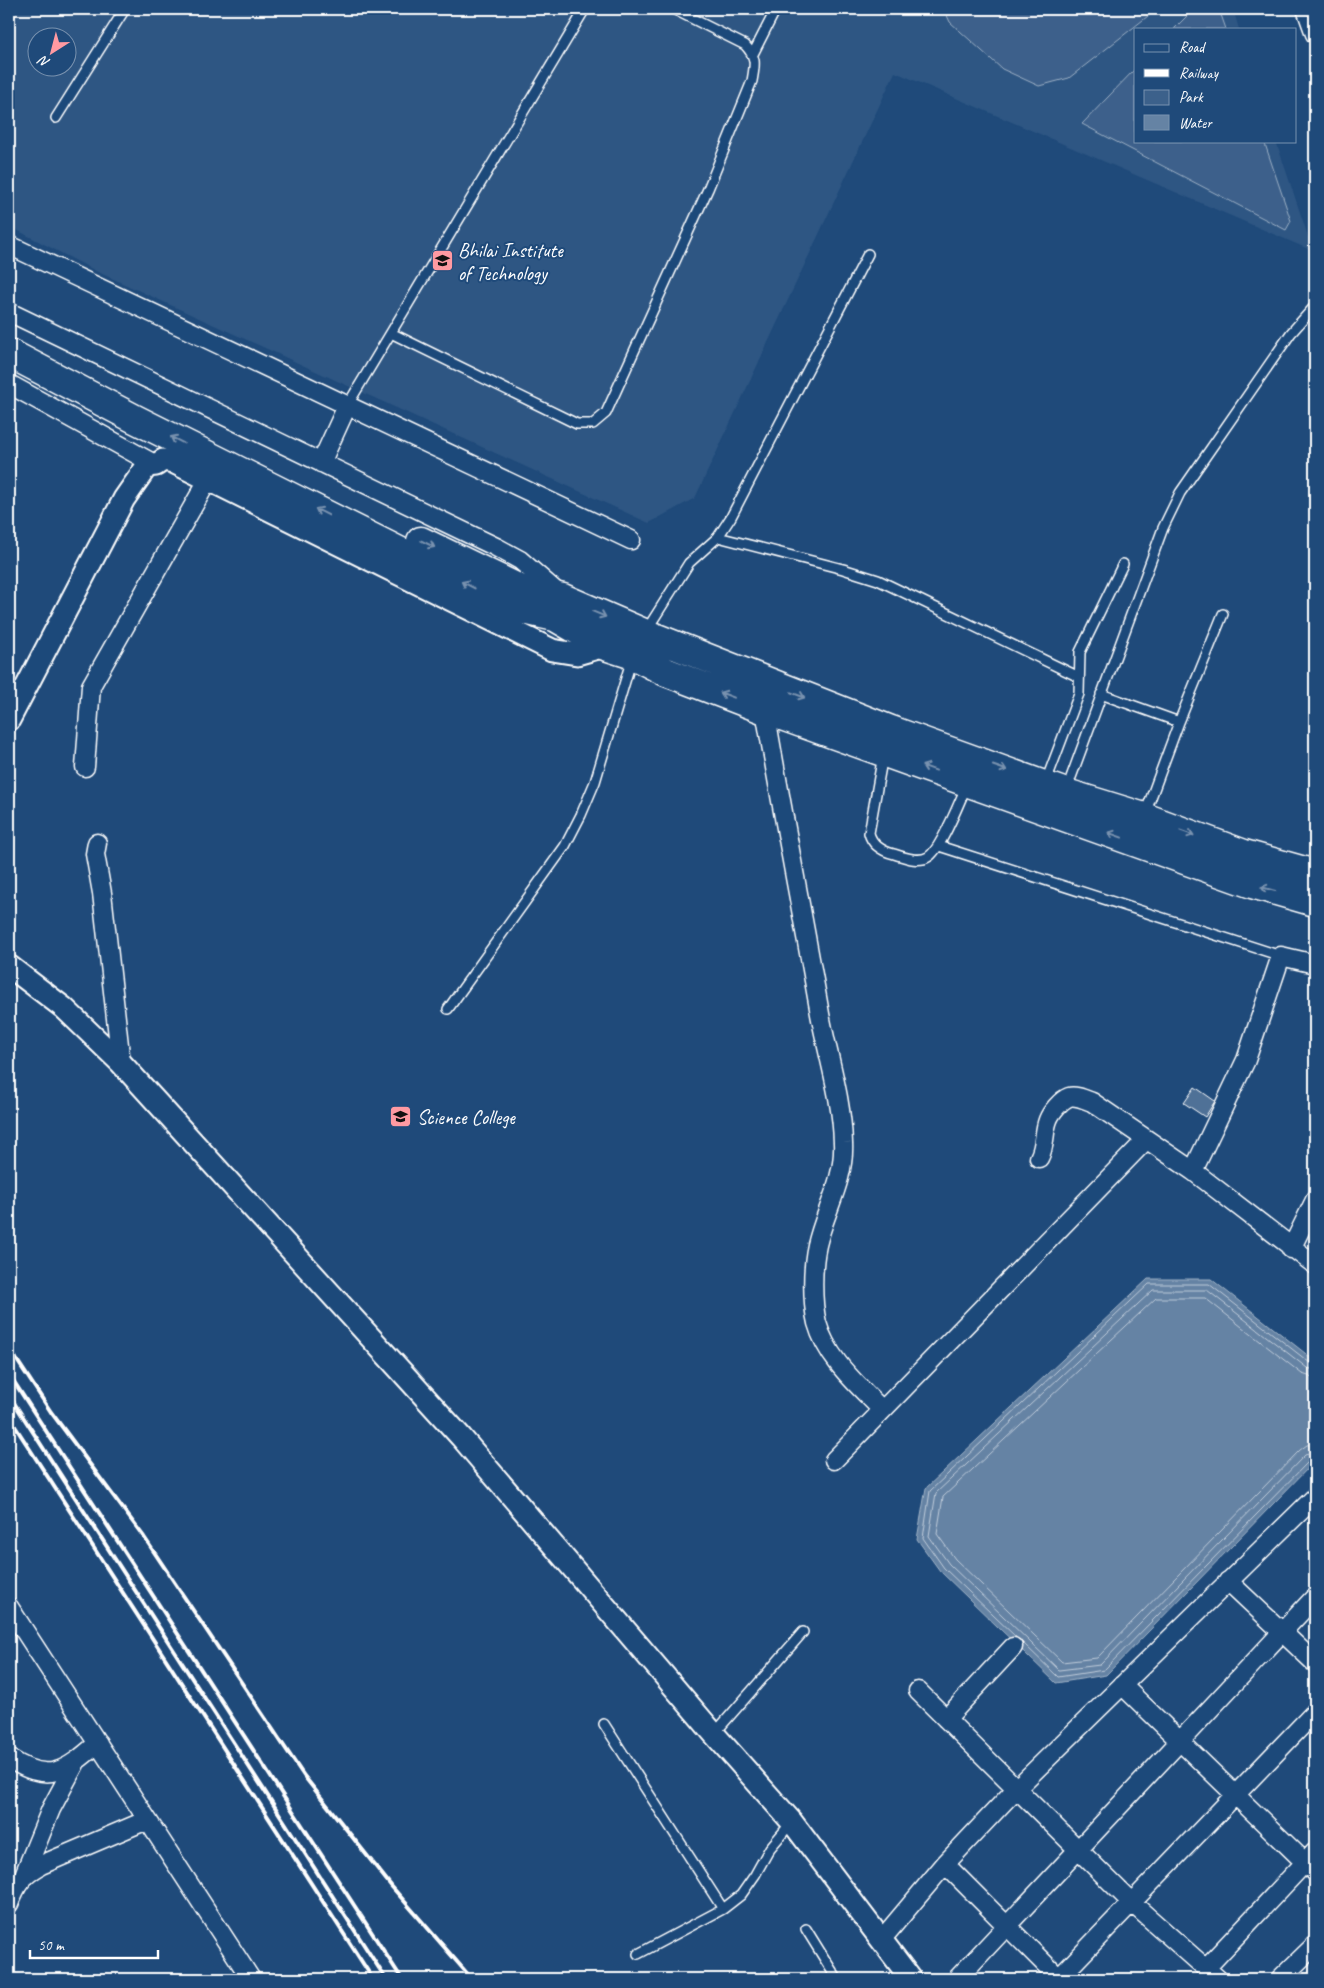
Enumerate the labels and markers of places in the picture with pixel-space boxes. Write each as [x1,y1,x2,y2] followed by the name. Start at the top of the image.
[458,238,564,286] place label: Bhilai Institute of Technology
[430,249,454,273] school or university icon: Bhilai Institute of Technology
[389,1105,413,1129] school or university icon: Science College
[417,1105,516,1130] place label: Science College

